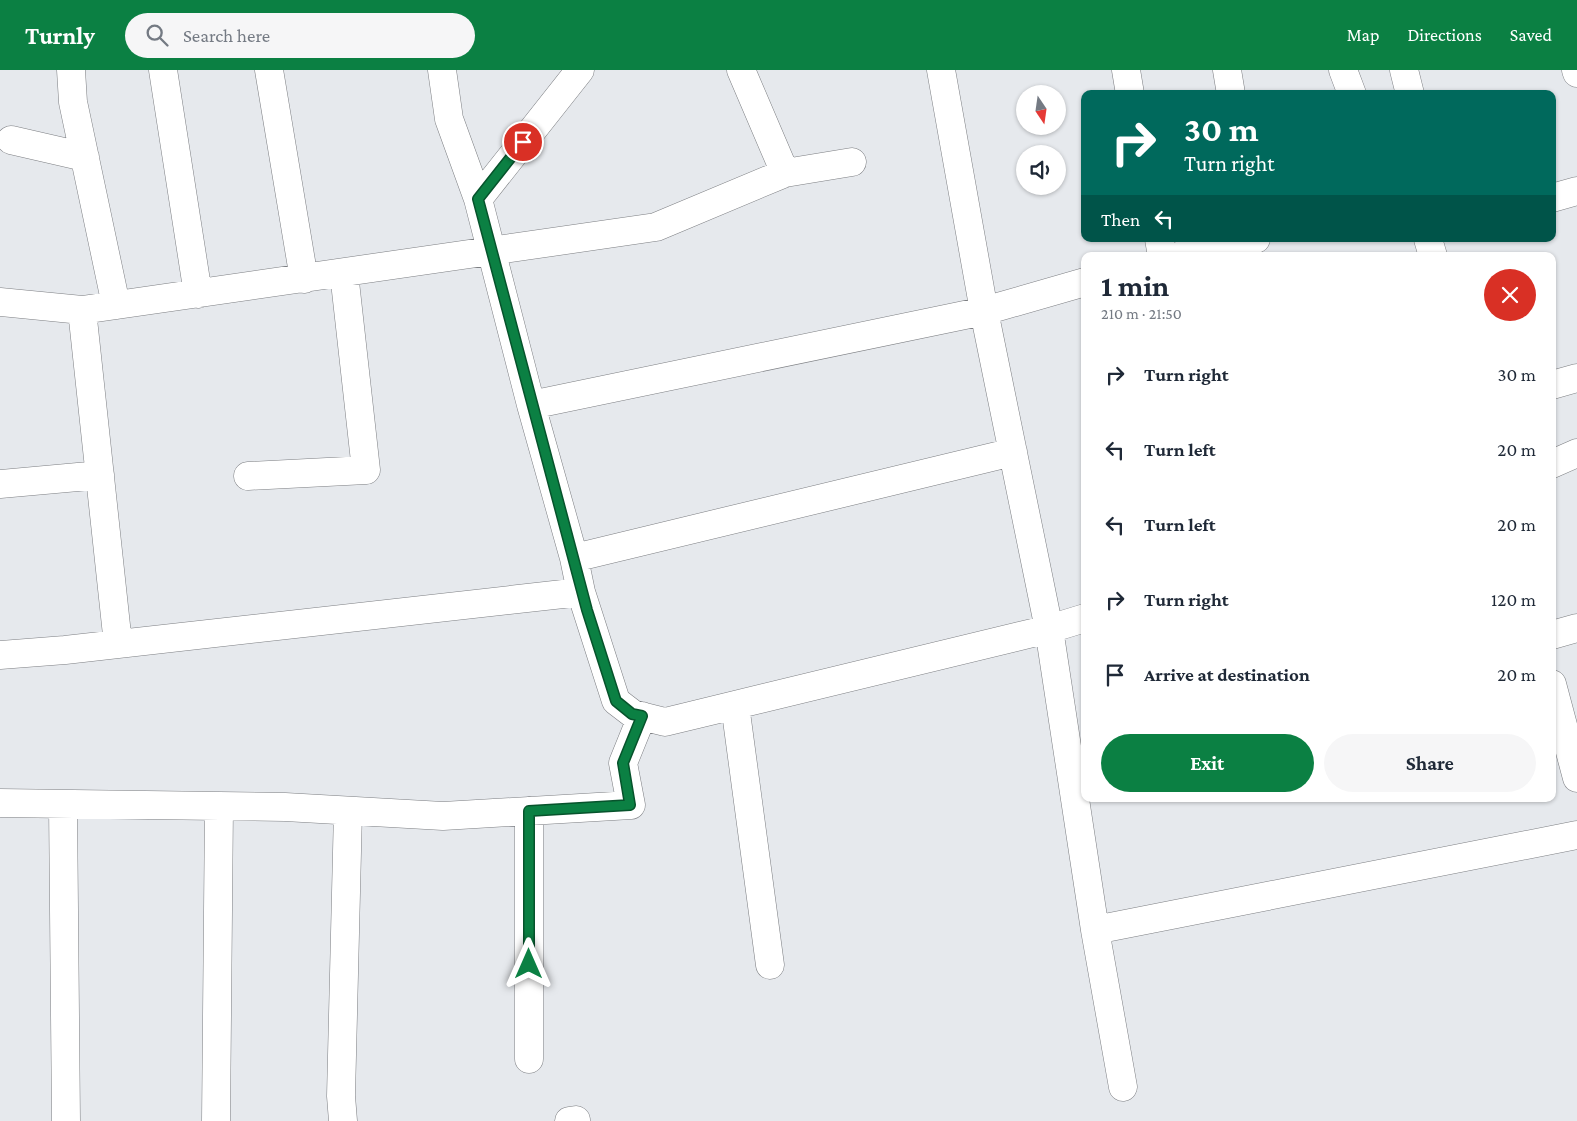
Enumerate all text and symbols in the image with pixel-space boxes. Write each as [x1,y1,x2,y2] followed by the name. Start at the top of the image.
[125,13,475,58] search box
[143,21,171,49] icon: search
[25,22,95,49] text: Turnly
[183,25,270,46] text: Search here
[1347,25,1379,45] text: Map
[1407,25,1482,45] text: Directions
[1510,25,1552,45] text: Saved
[1016,85,1066,135] north arrow
[1016,85,1066,195] map controls
[1101,110,1166,175] icon: right
[1184,110,1259,149] text: 30 m
[502,121,544,163] pin
[509,128,537,156] icon: arrive
[1016,145,1066,195] button: sound
[1184,151,1275,176] text: Turn right
[1150,205,1178,233] icon: left
[1101,209,1140,230] text: Then
[1101,269,1169,302] text: 1 min
[1484,269,1536,321] button: close
[1101,305,1182,322] text: 210 m · 21:50
[1101,361,1129,389] icon: right
[1144,364,1229,385] text: Turn right
[1497,364,1536,385] text: 30 m
[1101,436,1129,464] icon: left
[1144,439,1216,460] text: Turn left
[1497,439,1536,460] text: 20 m
[1101,511,1129,539] icon: left
[1144,514,1216,535] text: Turn left
[1497,514,1536,535] text: 20 m
[1101,586,1129,614] icon: right
[1144,589,1229,610] text: Turn right
[1491,589,1536,610] text: 120 m
[1101,661,1129,689] icon: arrive
[1144,664,1310,685] text: Arrive at destination
[1497,664,1536,685] text: 20 m
[1101,734,1314,792] button: Exit
[1324,734,1536,792] button: Share
[502,937,554,989] position arrow

